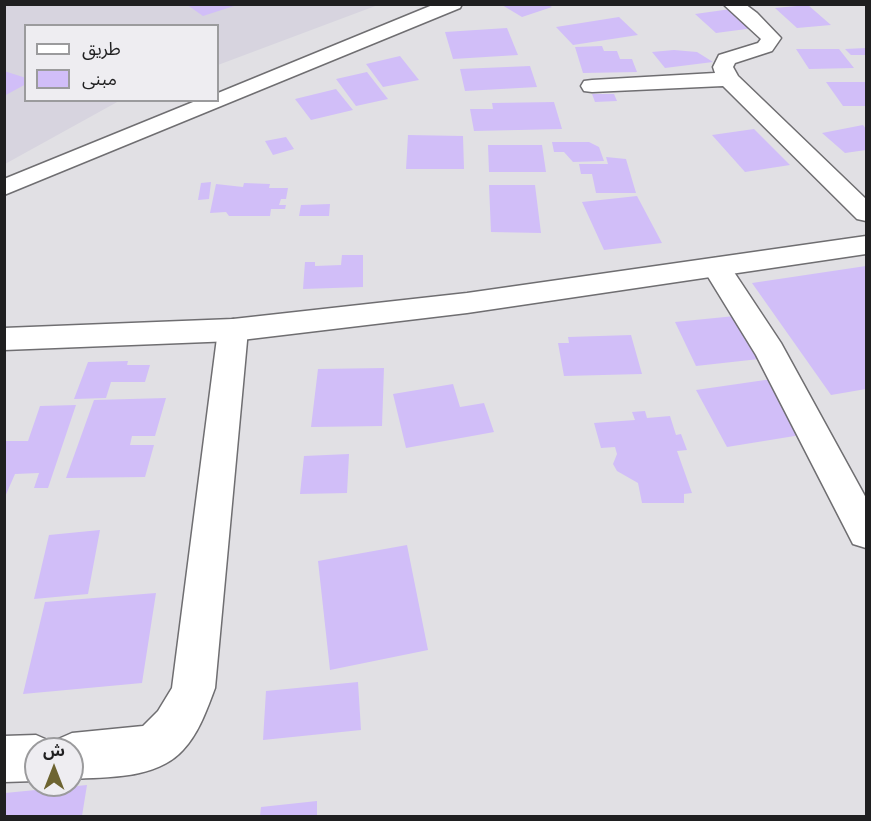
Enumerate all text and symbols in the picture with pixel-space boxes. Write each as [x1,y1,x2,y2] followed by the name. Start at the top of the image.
[24,24,219,102] legend
[82,38,121,60] text: طريق
[82,68,117,90] text: مبنى
[24,737,84,797] north arrow
[43,741,65,760] text: ش

